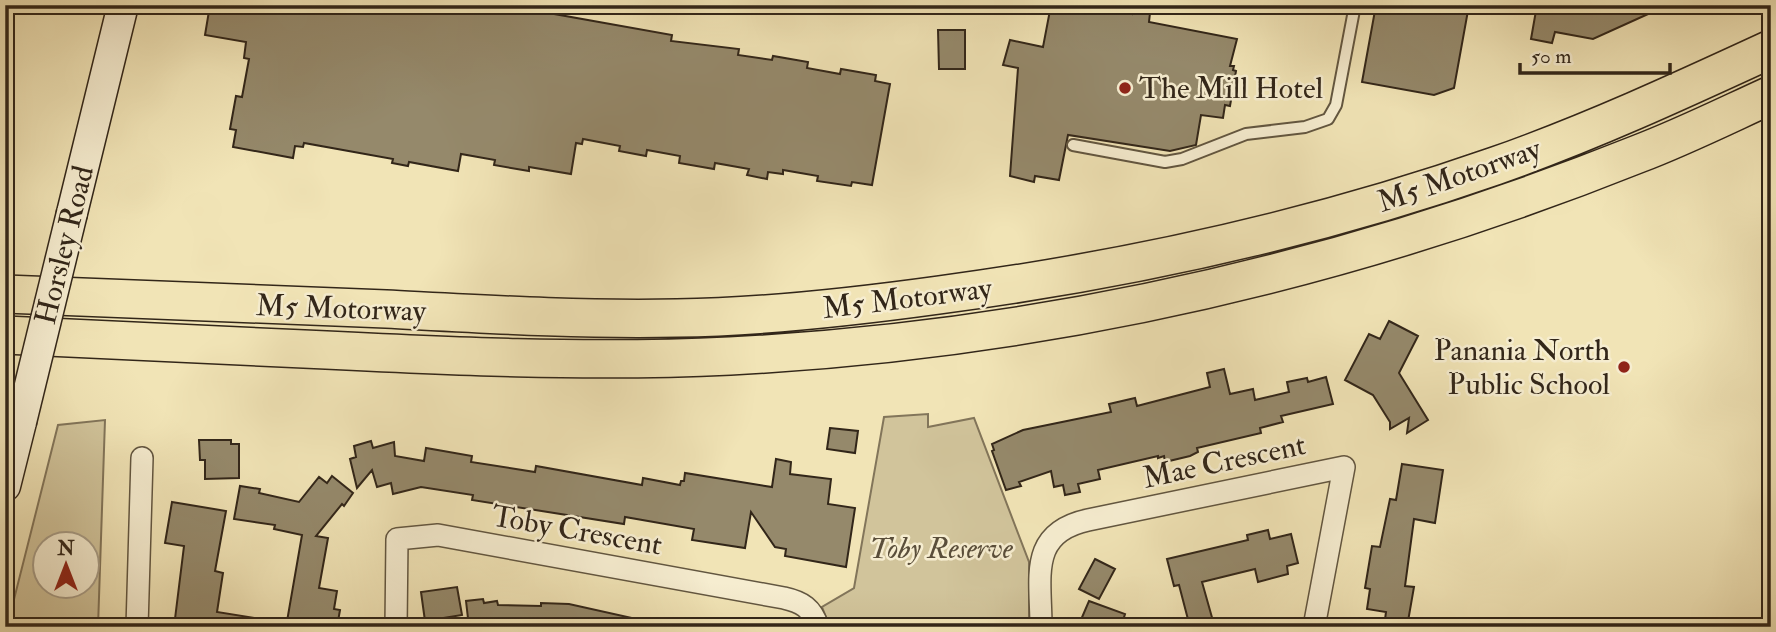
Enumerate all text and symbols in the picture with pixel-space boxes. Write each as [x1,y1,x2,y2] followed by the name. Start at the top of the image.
[1520,32,1671,76] scale bar
[1531,43,1572,70] text: 50 m
[1139,70,1323,107] place label: The Mill Hotel
[1117,80,1133,96] marker: The Mill Hotel
[1373,130,1546,221] street label: M5 Motorway
[27,162,102,328] street label: Horsley Road
[820,270,995,327] street label: M5 Motorway
[255,287,428,330] street label: M5 Motorway
[1434,332,1610,403] place label: Panania North Public School
[1616,359,1632,375] marker: Panania North Public School
[1139,426,1309,497] street label: Mae Crescent
[489,497,665,564] street label: Toby Crescent
[32,530,102,600] north arrow
[869,530,1014,567] park label: Toby Reserve
[56,537,75,561] text: N

